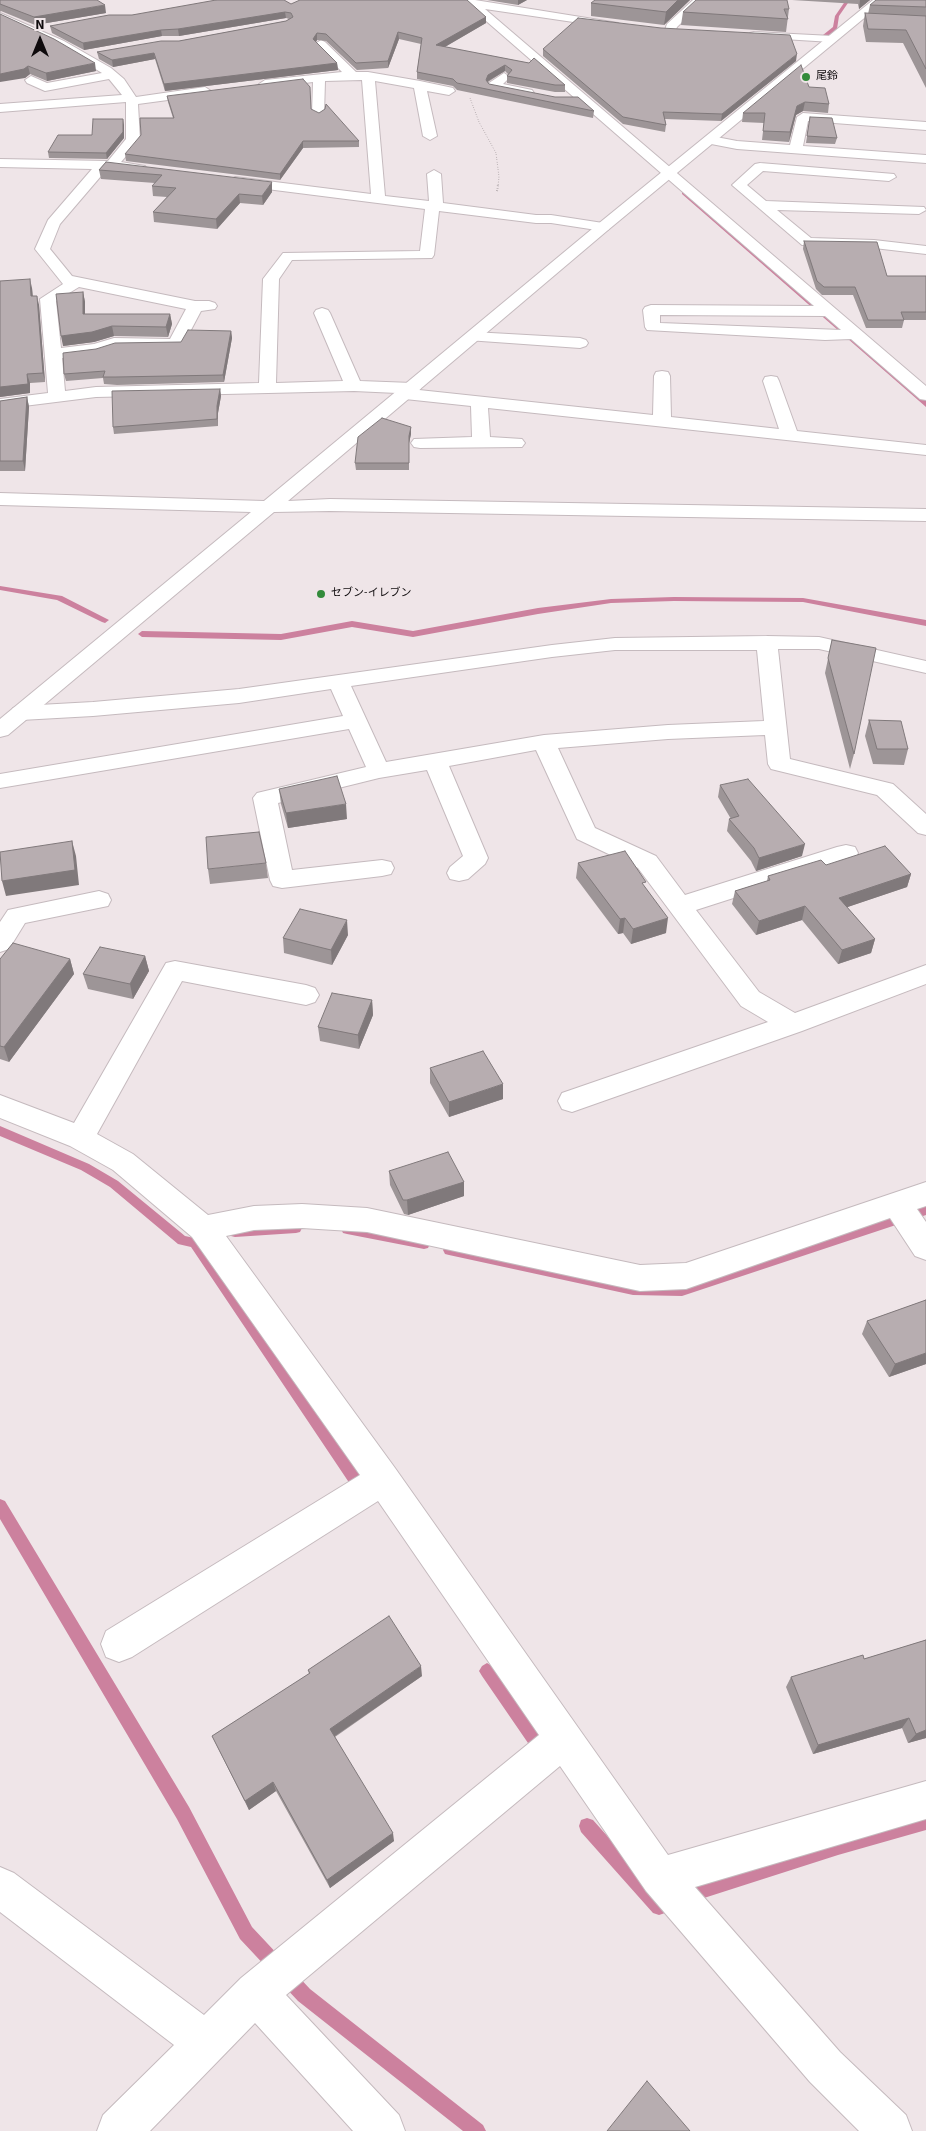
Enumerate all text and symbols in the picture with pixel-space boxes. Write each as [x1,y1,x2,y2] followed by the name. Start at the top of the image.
[15,15,65,65] north arrow
[35,15,45,35] text: N
[816,70,838,84] place label: 尾鈴
[800,71,812,83] marker: 尾鈴
[331,587,411,601] place label: セブン-イレブン
[315,588,327,600] marker: セブン-イレブン

